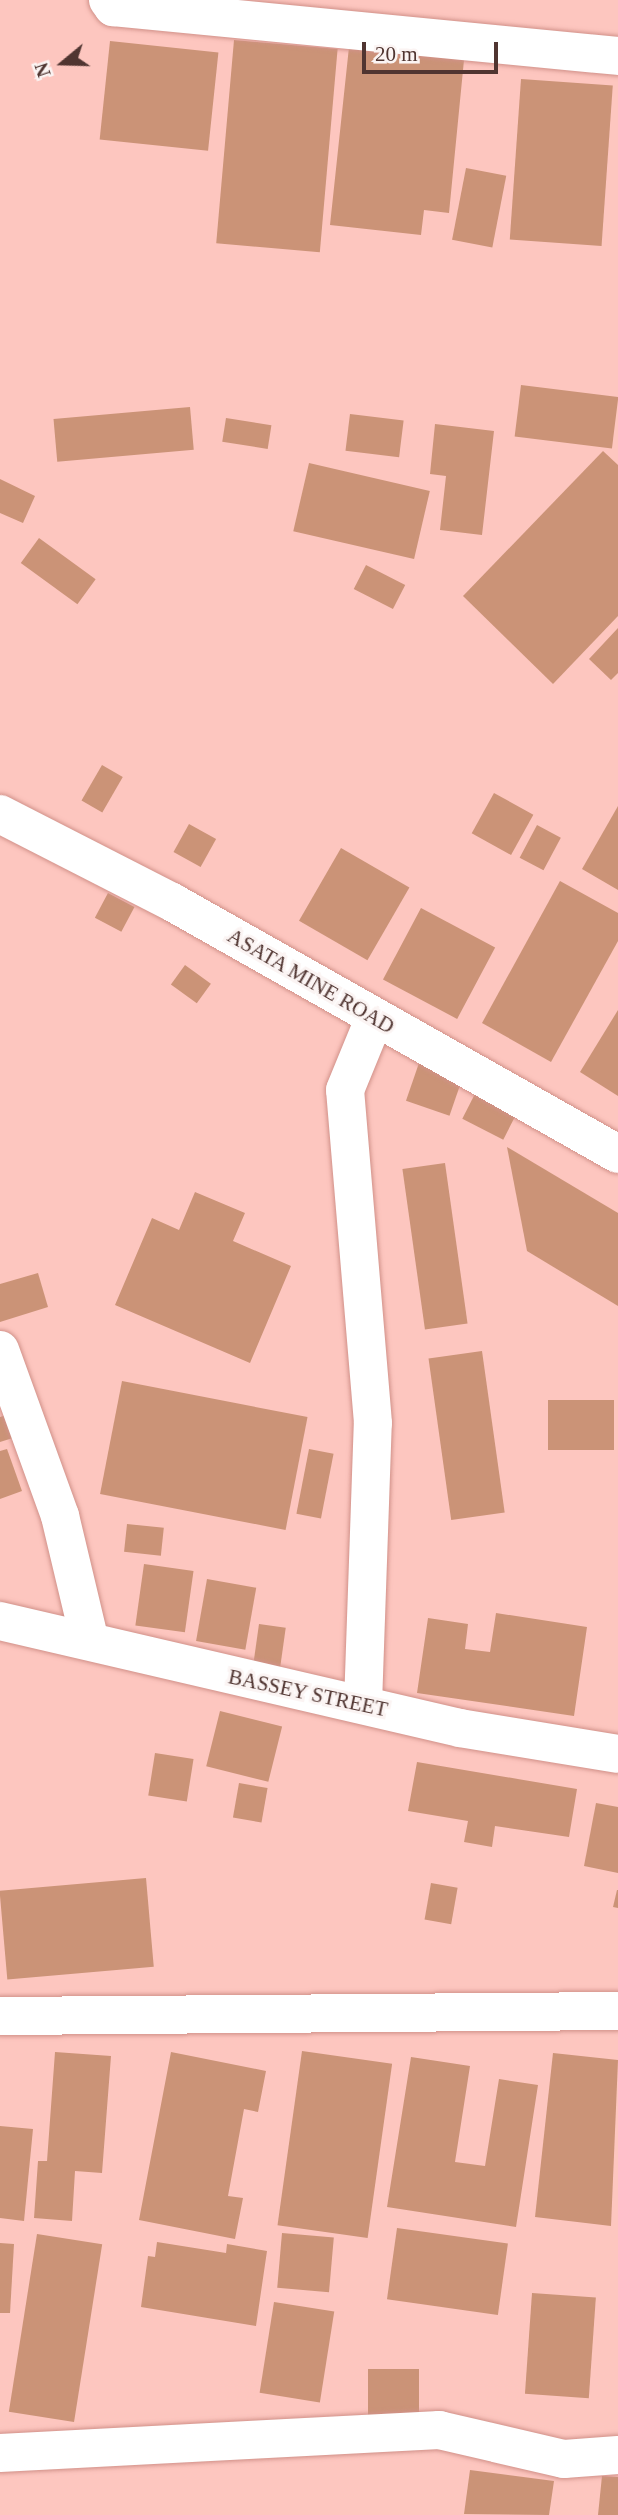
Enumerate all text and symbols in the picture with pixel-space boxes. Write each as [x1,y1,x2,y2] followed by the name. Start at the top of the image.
[28,28,98,98] north arrow
[366,28,503,72] scale bar
[375,42,418,66] text: 20 m
[31,60,55,80] text: N
[223,923,399,1039] street label: ASATA MINE ROAD
[226,1664,390,1722] street label: BASSEY STREET

